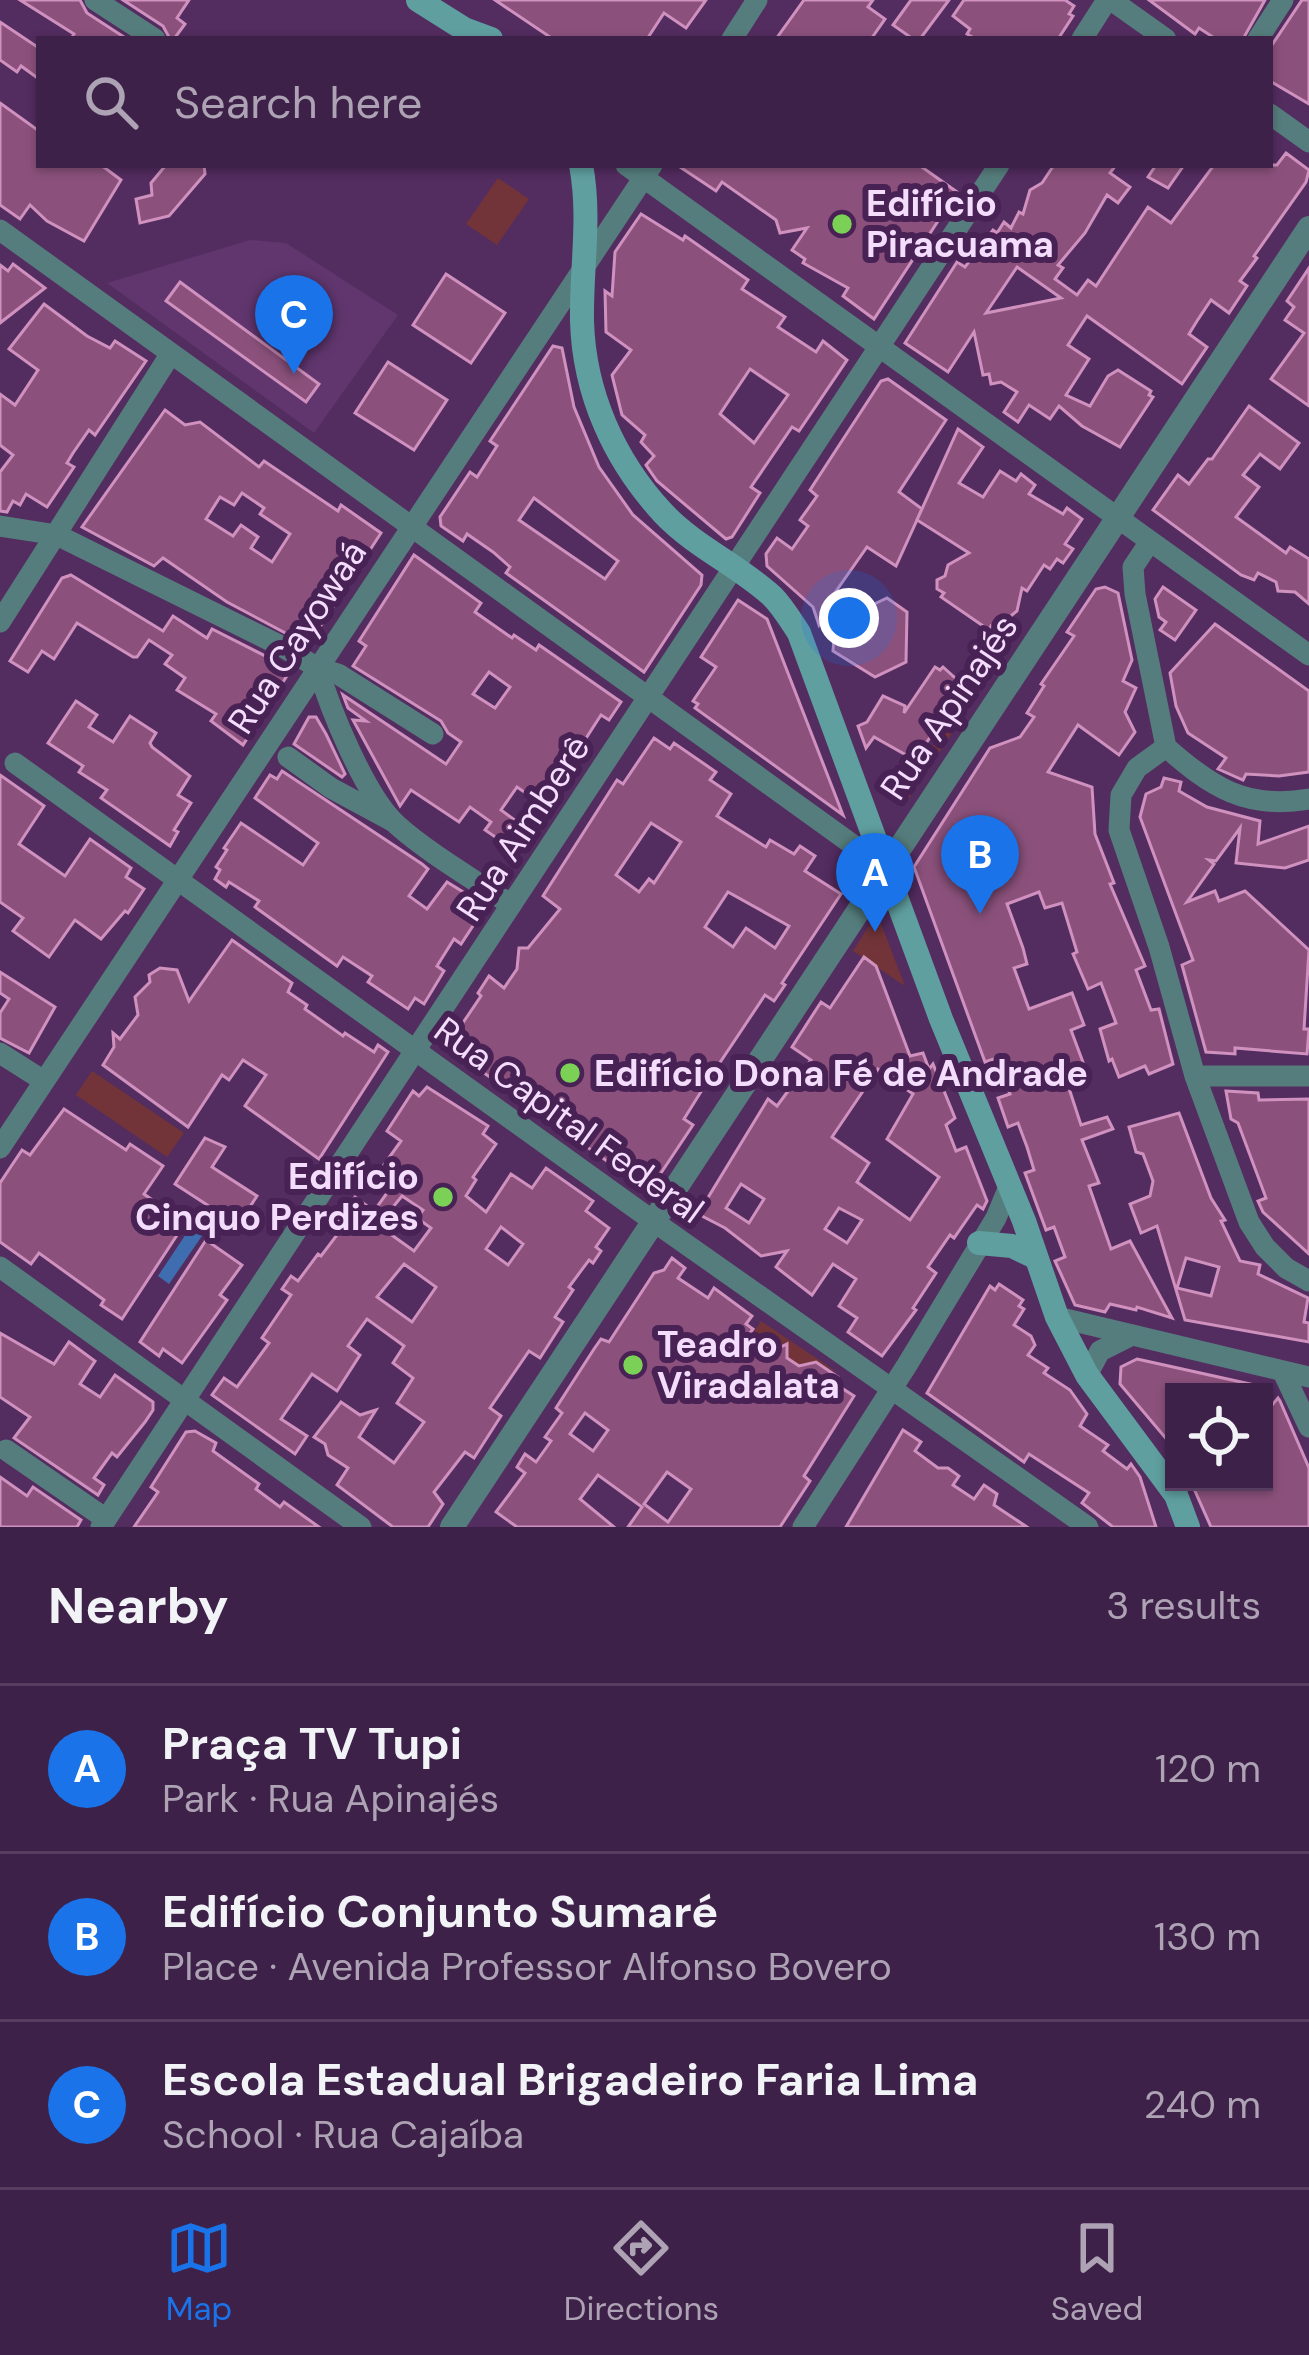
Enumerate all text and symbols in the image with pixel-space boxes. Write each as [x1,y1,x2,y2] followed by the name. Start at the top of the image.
[36,36,1273,168] search box
[78,69,144,135] icon: search
[174,73,422,132] text: Search here
[866,180,1054,268] place label: Edifício Piracuama
[829,211,855,237] marker: Edifício Piracuama
[255,275,333,374] pin: C
[217,532,377,742] street label: Rua Cayowaá
[819,588,879,648] your location
[870,605,1028,809] street label: Rua Apinajés
[446,726,600,930] street label: Rua Aimberê
[941,815,1019,914] pin: B
[836,833,914,932] pin: A
[425,1006,713,1234] street label: Rua Capital Federal
[594,1050,1088,1097] place label: Edifício Dona Fé de Andrade
[557,1060,583,1086] marker: Edifício Dona Fé de Andrade
[135,1153,419,1241] place label: Edifício Cinquo Perdizes
[430,1184,456,1210] marker: Edifício Cinquo Perdizes
[657,1321,840,1409] place label: Teadro Viradalata
[620,1352,646,1378] marker: Teadro Viradalata
[1165,1383,1273,1491] map controls
[1165,1383,1273,1491] button: locate
[48,1572,229,1639] text: Nearby
[1106,1580,1261,1631] text: 3 results
[162,1714,462,1773] text: Praça TV Tupi
[73,1743,101,1794] text: A
[1155,1743,1261,1794] text: 120 m
[162,1773,499,1824] text: Park · Rua Apinajés
[162,1882,718,1941] text: Edifício Conjunto Sumaré
[75,1911,99,1962] text: B
[1154,1911,1261,1962] text: 130 m
[162,1941,892,1992] text: Place · Avenida Professor Alfonso Bovero
[162,2050,978,2109] text: Escola Estadual Brigadeiro Faria Lima
[73,2079,101,2130] text: C
[1144,2079,1261,2130] text: 240 m
[162,2109,524,2160] text: School · Rua Cajaíba
[166,2215,232,2330] tab: Map
[564,2215,719,2330] tab: Directions
[1051,2215,1143,2330] tab: Saved

